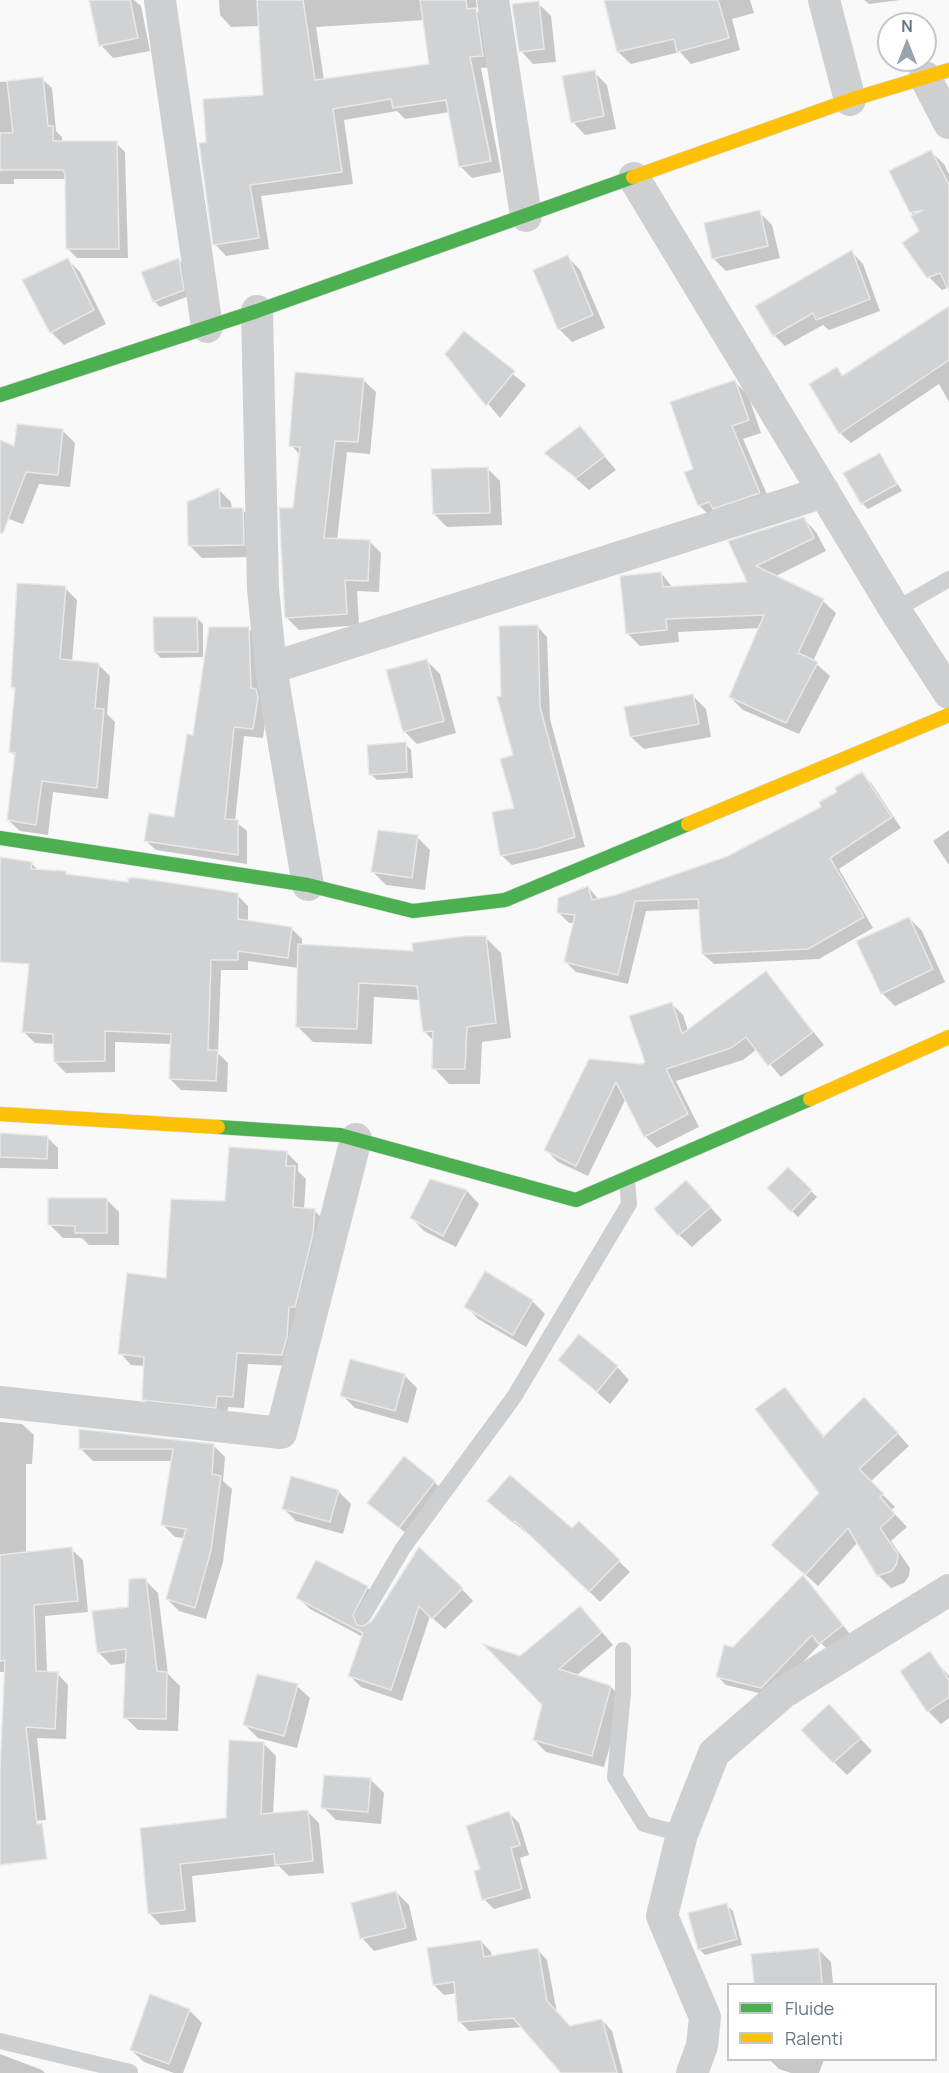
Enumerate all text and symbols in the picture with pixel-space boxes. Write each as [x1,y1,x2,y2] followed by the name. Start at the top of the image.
[877,12,937,72] north arrow
[901,15,913,37] text: N
[727,1983,937,2061] legend
[785,1996,834,2020] text: Fluide
[785,2026,843,2050] text: Ralenti

